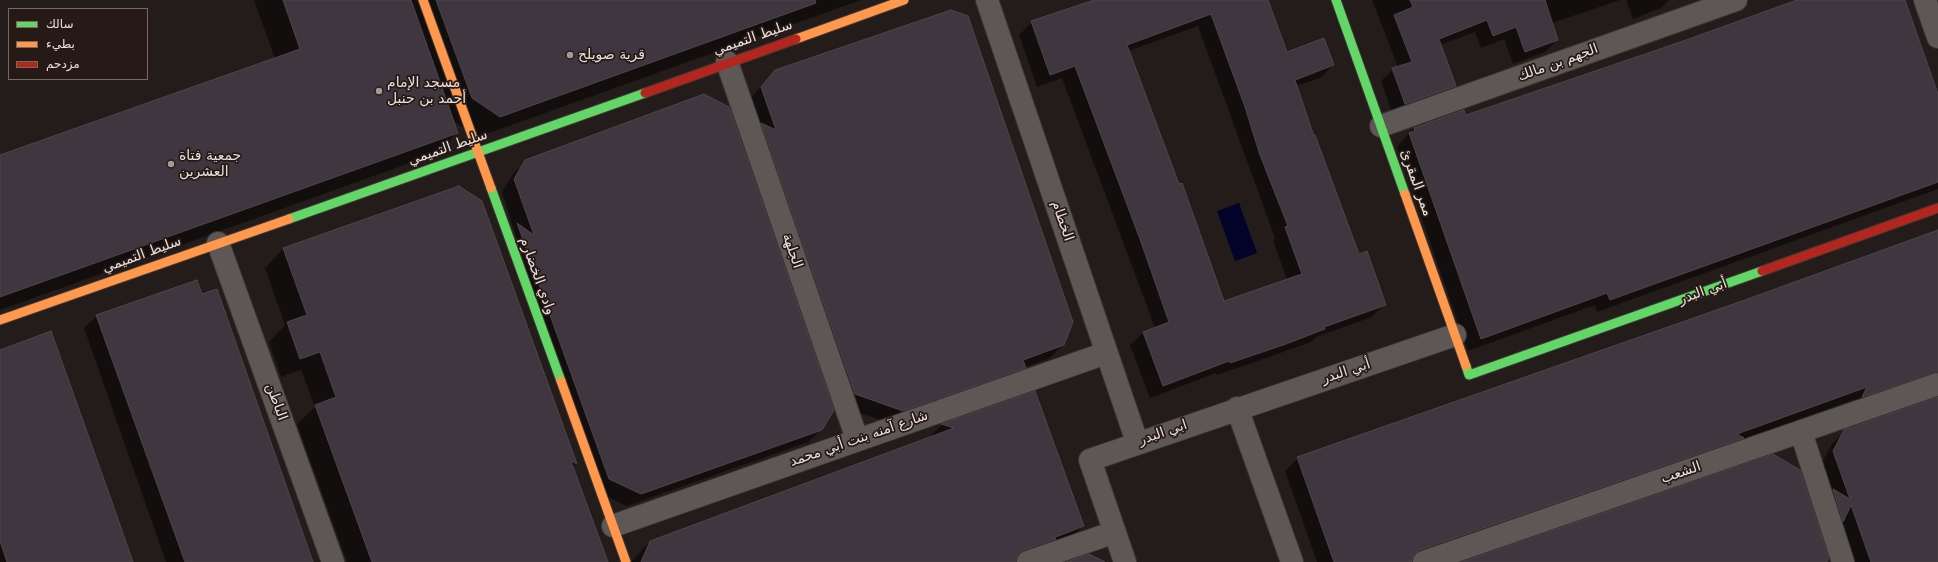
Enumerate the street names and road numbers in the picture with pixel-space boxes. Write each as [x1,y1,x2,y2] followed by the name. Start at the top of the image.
[711,17,795,59] street label: سليط التميمي
[1516,41,1600,85] street label: الجهم بن مالك
[406,127,490,169] street label: سليط التميمي
[1396,147,1436,219] street label: ممر المقرئ
[1047,199,1077,243] street label: الخطام
[778,231,806,271] street label: الجلهة
[100,233,184,277] street label: سليط التميمي
[515,235,559,317] street label: وادي الخضارم
[1676,275,1730,309] street label: أبي البدر
[1319,356,1373,388] street label: أبي البدر
[262,381,290,423] street label: الباطن
[788,407,930,471] street label: شارع آمنه بنت أبي محمد
[1136,417,1190,449] street label: ابي البدر
[1659,458,1703,488] street label: الشعب

